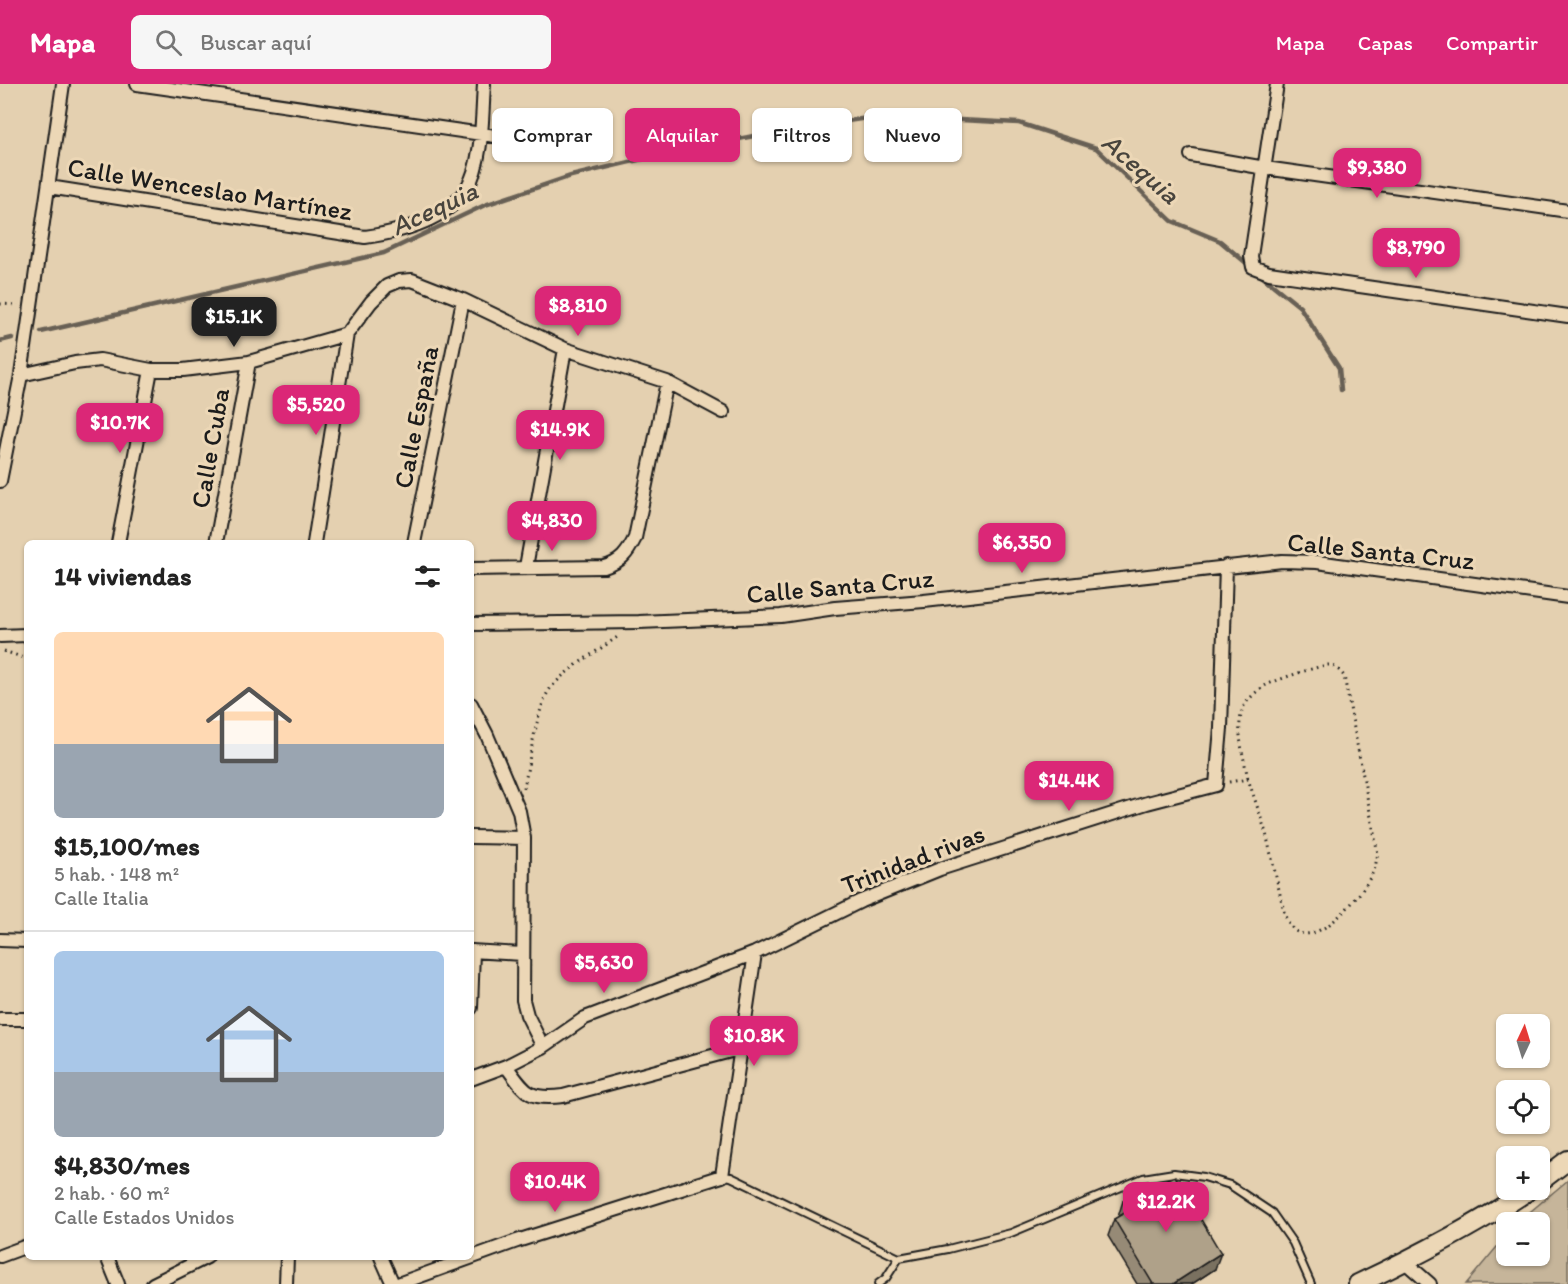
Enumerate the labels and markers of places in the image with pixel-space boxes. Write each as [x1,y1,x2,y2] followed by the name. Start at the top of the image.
[1328,148,1426,199] pin: $9,380
[1367,228,1465,279] pin: $8,790
[529,286,627,337] pin: $8,810
[185,297,283,348] pin: $15.1K
[267,385,365,436] pin: $5,520
[71,403,169,454] pin: $10.7K
[511,410,609,461] pin: $14.9K
[503,501,601,552] pin: $4,830
[973,523,1071,574] pin: $6,350
[1020,761,1118,812] pin: $14.4K
[555,943,653,994] pin: $5,630
[705,1016,803,1067] pin: $10.8K
[506,1162,604,1213] pin: $10.4K
[1117,1182,1215,1233] pin: $12.2K

